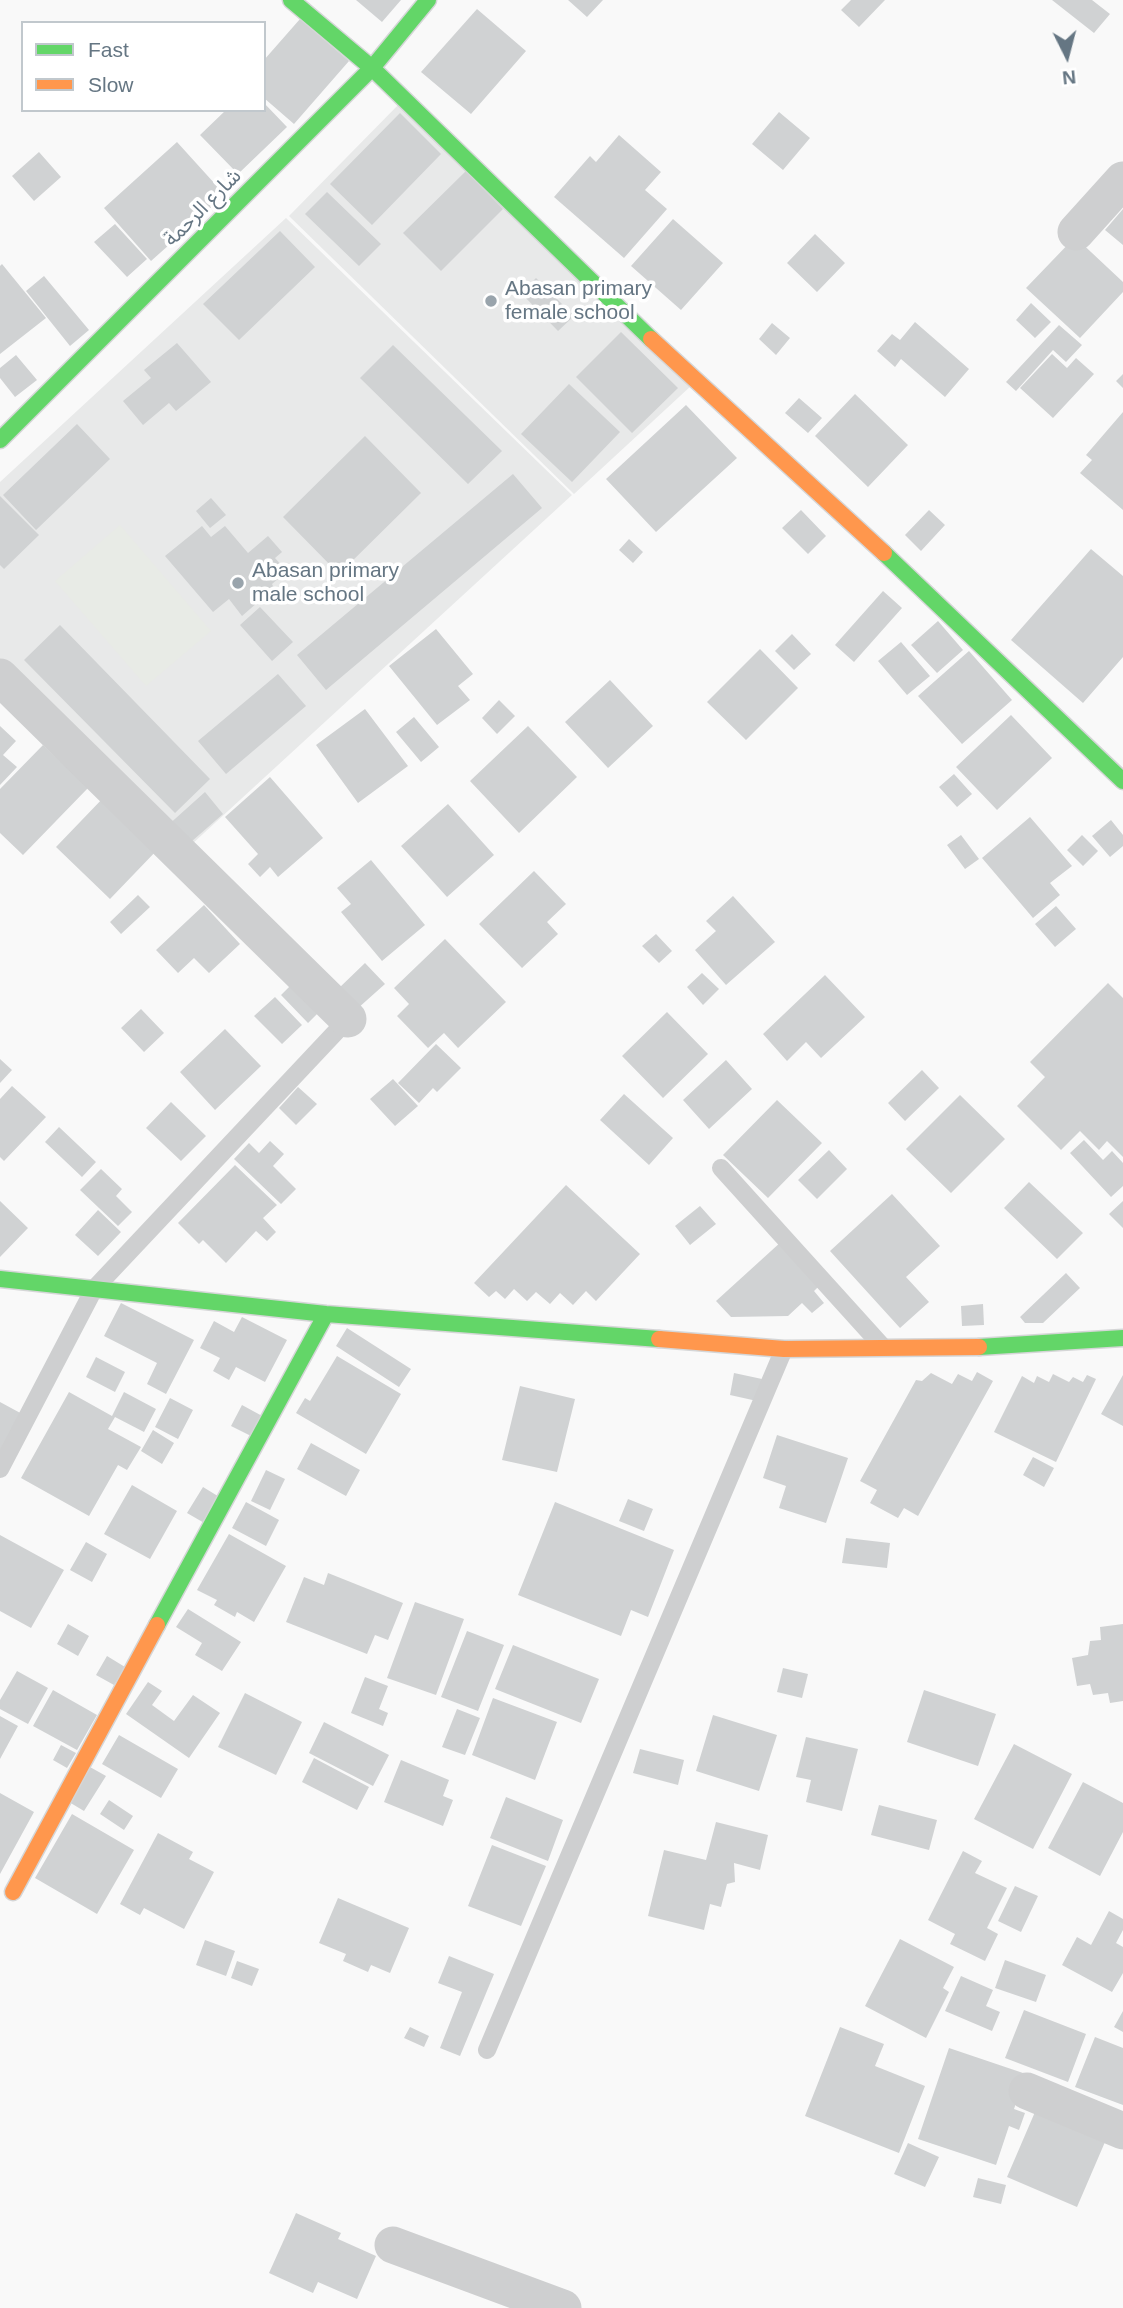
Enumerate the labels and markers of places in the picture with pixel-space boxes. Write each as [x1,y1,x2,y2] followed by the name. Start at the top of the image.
[505,276,652,326] place label: Abasan primary female school
[483,293,499,309] marker: Abasan primary female school
[252,558,399,608] place label: Abasan primary male school
[230,575,246,591] marker: Abasan primary male school

